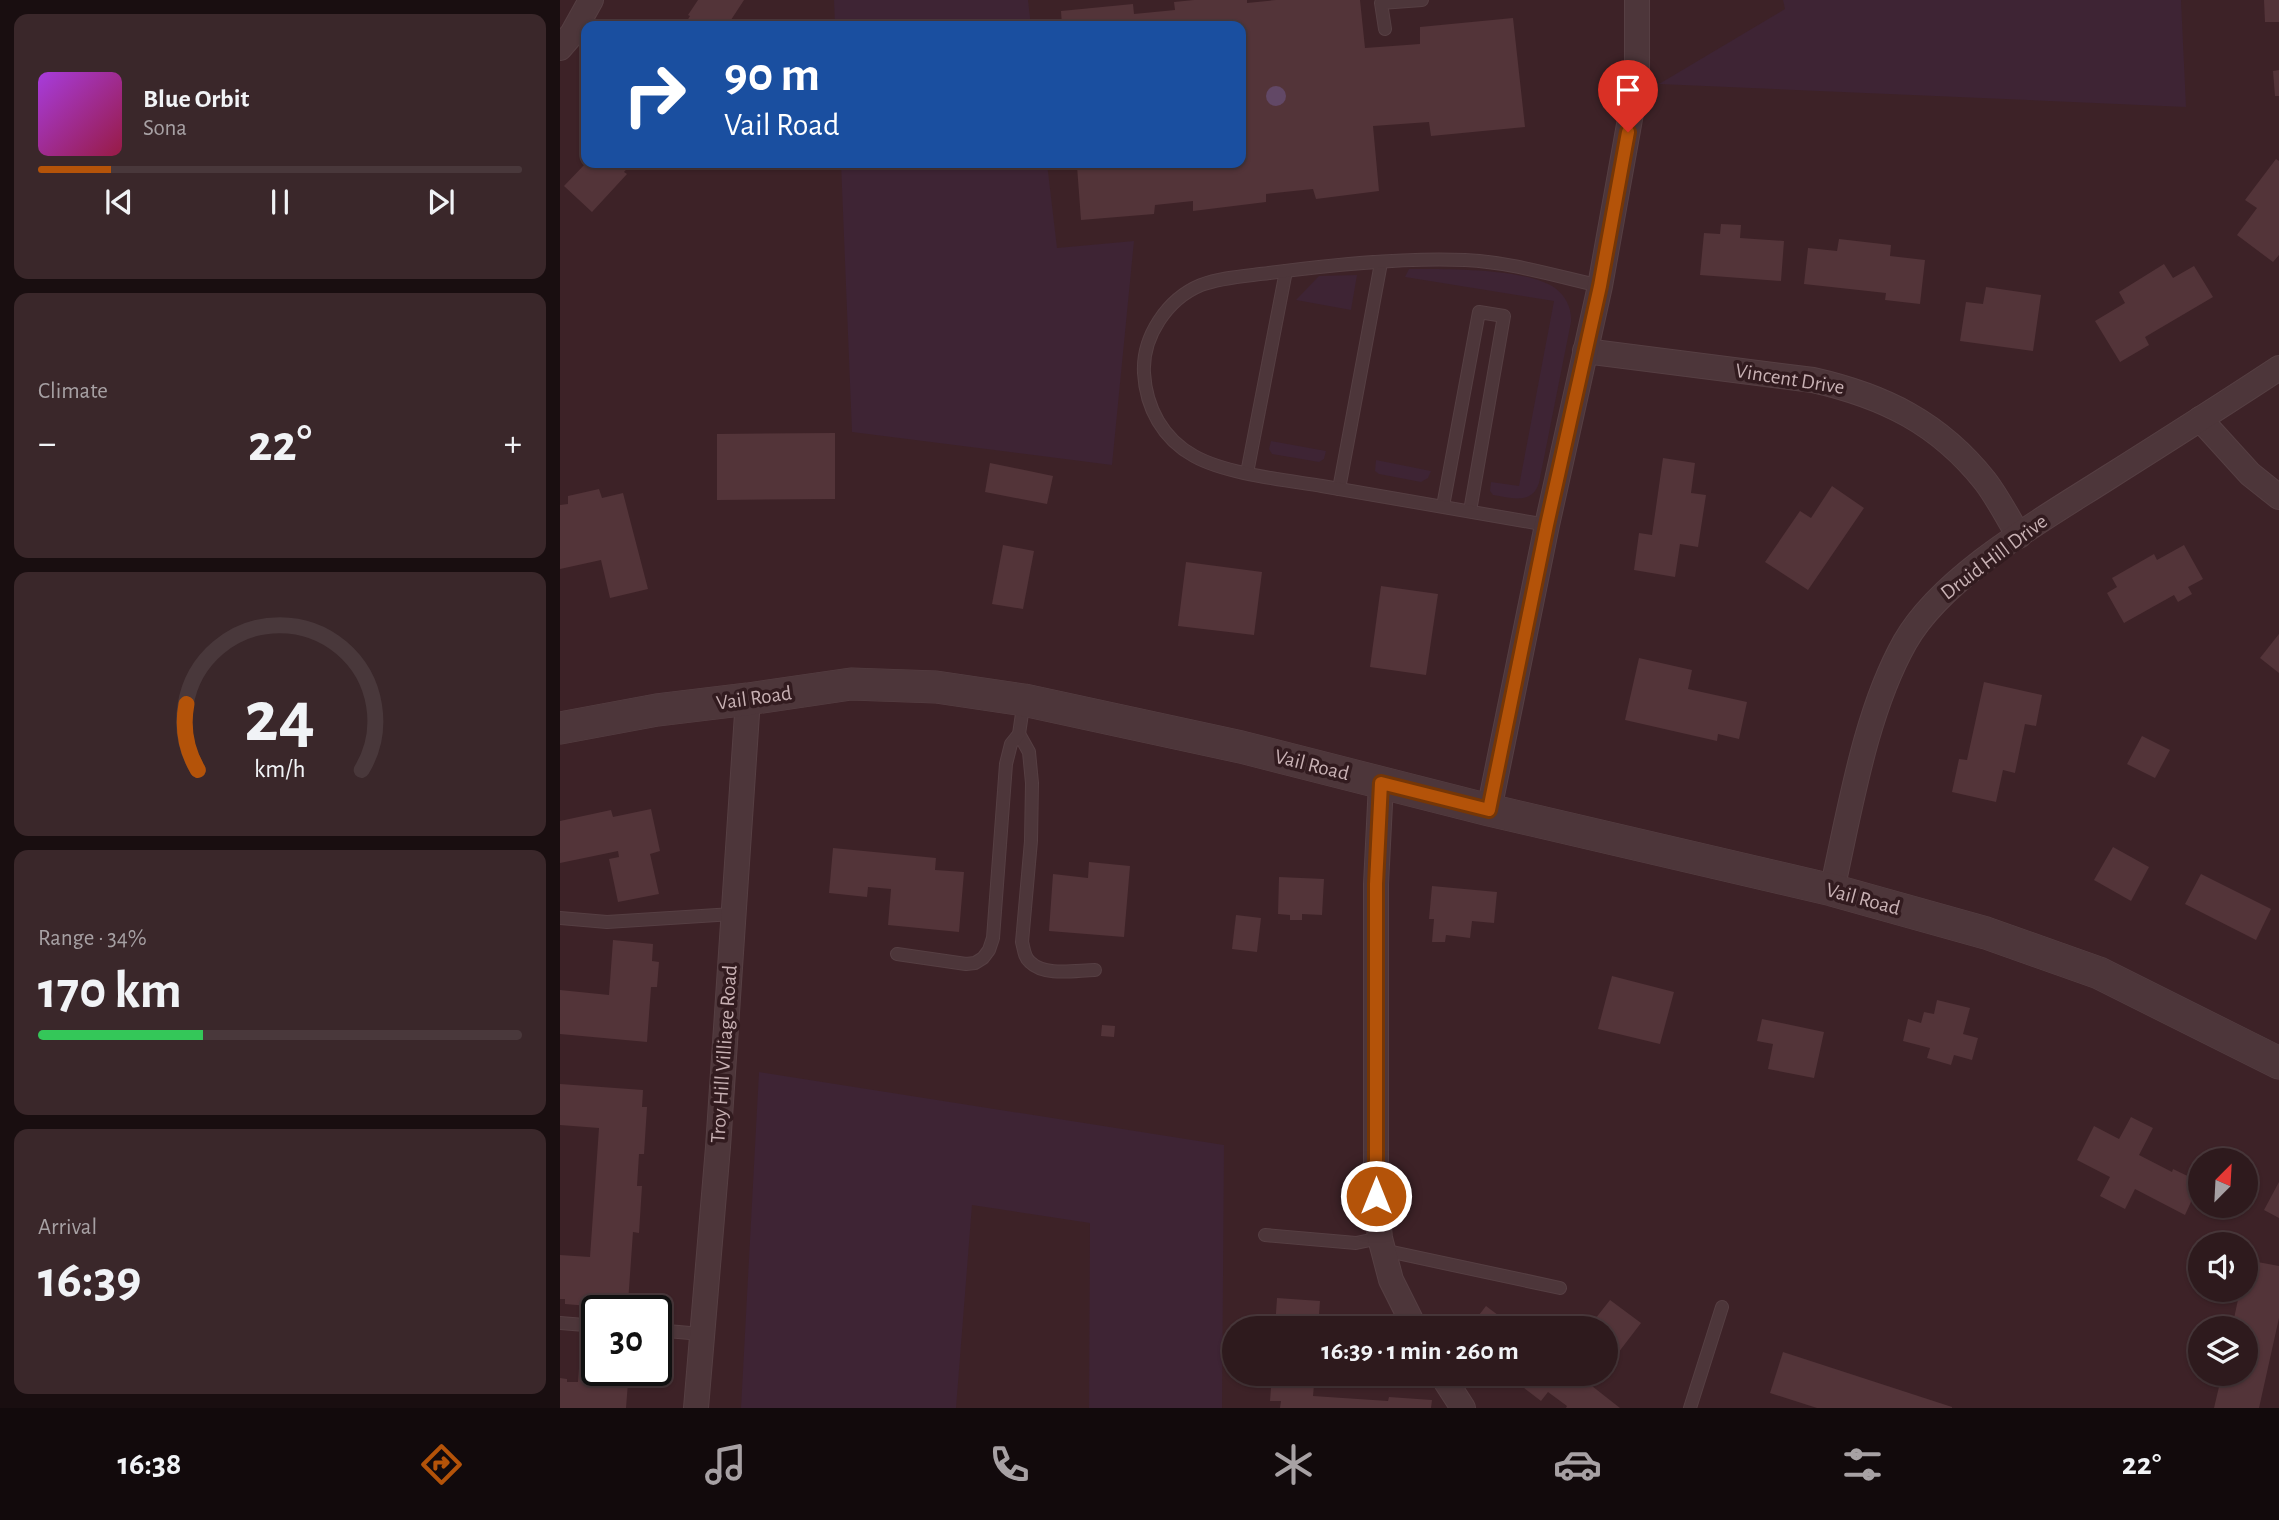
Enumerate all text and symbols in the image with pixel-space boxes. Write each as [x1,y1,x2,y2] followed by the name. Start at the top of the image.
[609,49,700,140] icon: right
[724,51,820,100] text: 90 m
[1598,60,1658,132] pin
[1609,71,1647,109] icon: arrive
[143,86,249,112] text: Blue Orbit
[724,109,840,141] text: Vail Road
[143,117,187,140] text: Sona
[100,183,138,221] icon: previous
[261,183,299,221] icon: pause
[422,183,460,221] icon: next
[1734,360,1846,398] street label: Vincent Drive
[38,380,108,403] text: Climate
[248,418,312,470] text: 22°
[38,425,56,463] text: −
[504,425,522,463] text: +
[1937,510,2051,604] street label: Druid Hill Drive
[245,682,315,755] text: 24
[715,682,793,714] street label: Vail Road
[1273,746,1351,784] street label: Vail Road
[254,757,306,782] text: km/h
[1824,879,1902,919] street label: Vail Road
[38,927,147,950] text: Range · 34%
[707,964,741,1144] street label: Troy Hill Villiage Road
[38,965,182,1017] text: 170 km
[2188,1148,2258,1218] north arrow
[2188,1148,2258,1386] map controls
[1339,1159,1413,1233] position arrow
[38,1216,97,1239] text: Arrival
[2188,1232,2258,1302] button: sound
[38,1254,141,1306] text: 16:39
[581,1295,672,1386] speed limit sign: 30
[2188,1316,2258,1386] button: layers
[1321,1338,1519,1364] text: 16:39 · 1 min · 260 m
[417,1440,466,1489] icon: directions
[701,1440,750,1489] icon: music
[985,1440,1034,1489] icon: phone
[1269,1440,1318,1489] icon: climate
[1553,1440,1602,1489] icon: car
[1838,1440,1887,1489] icon: filters
[118,1448,181,1480] text: 16:38
[2122,1448,2161,1480] text: 22°

